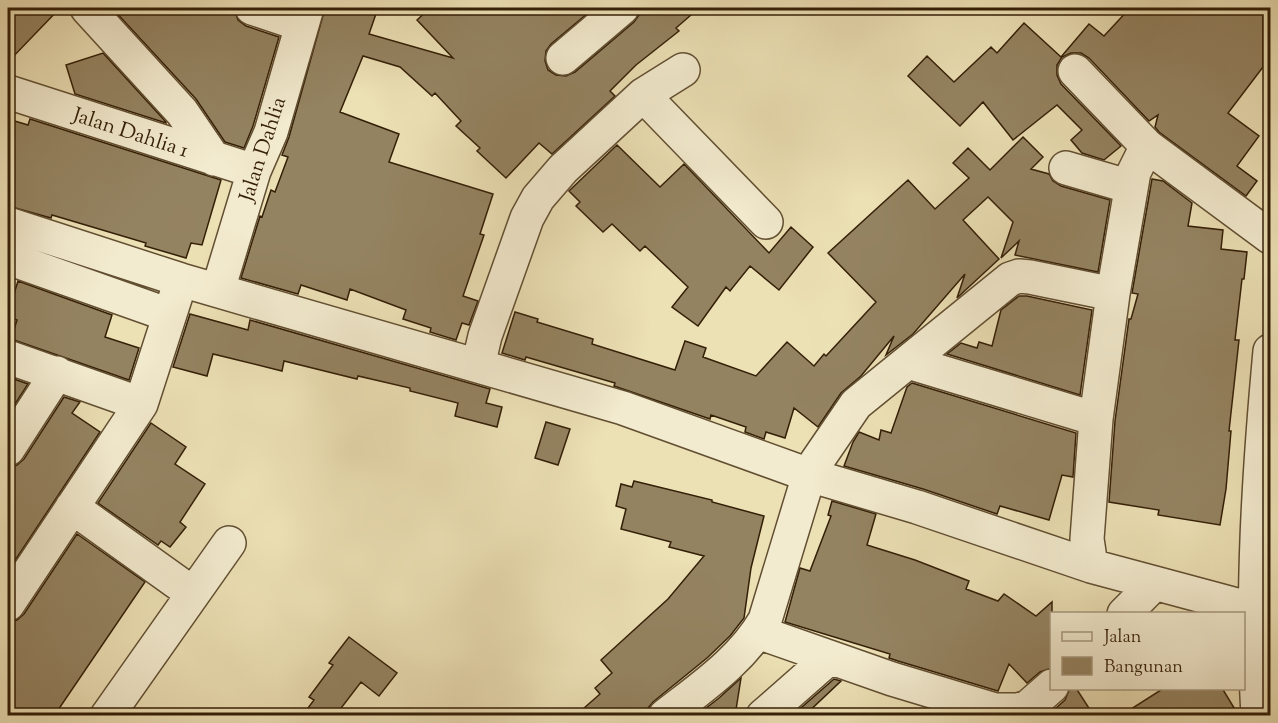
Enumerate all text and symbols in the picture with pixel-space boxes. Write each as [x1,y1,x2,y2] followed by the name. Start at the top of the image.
[233,93,295,207] street label: Jalan Dahlia
[68,101,192,167] street label: Jalan Dahlia 1
[1050,612,1245,690] legend
[1103,625,1142,651] text: Jalan
[1104,655,1183,681] text: Bangunan

